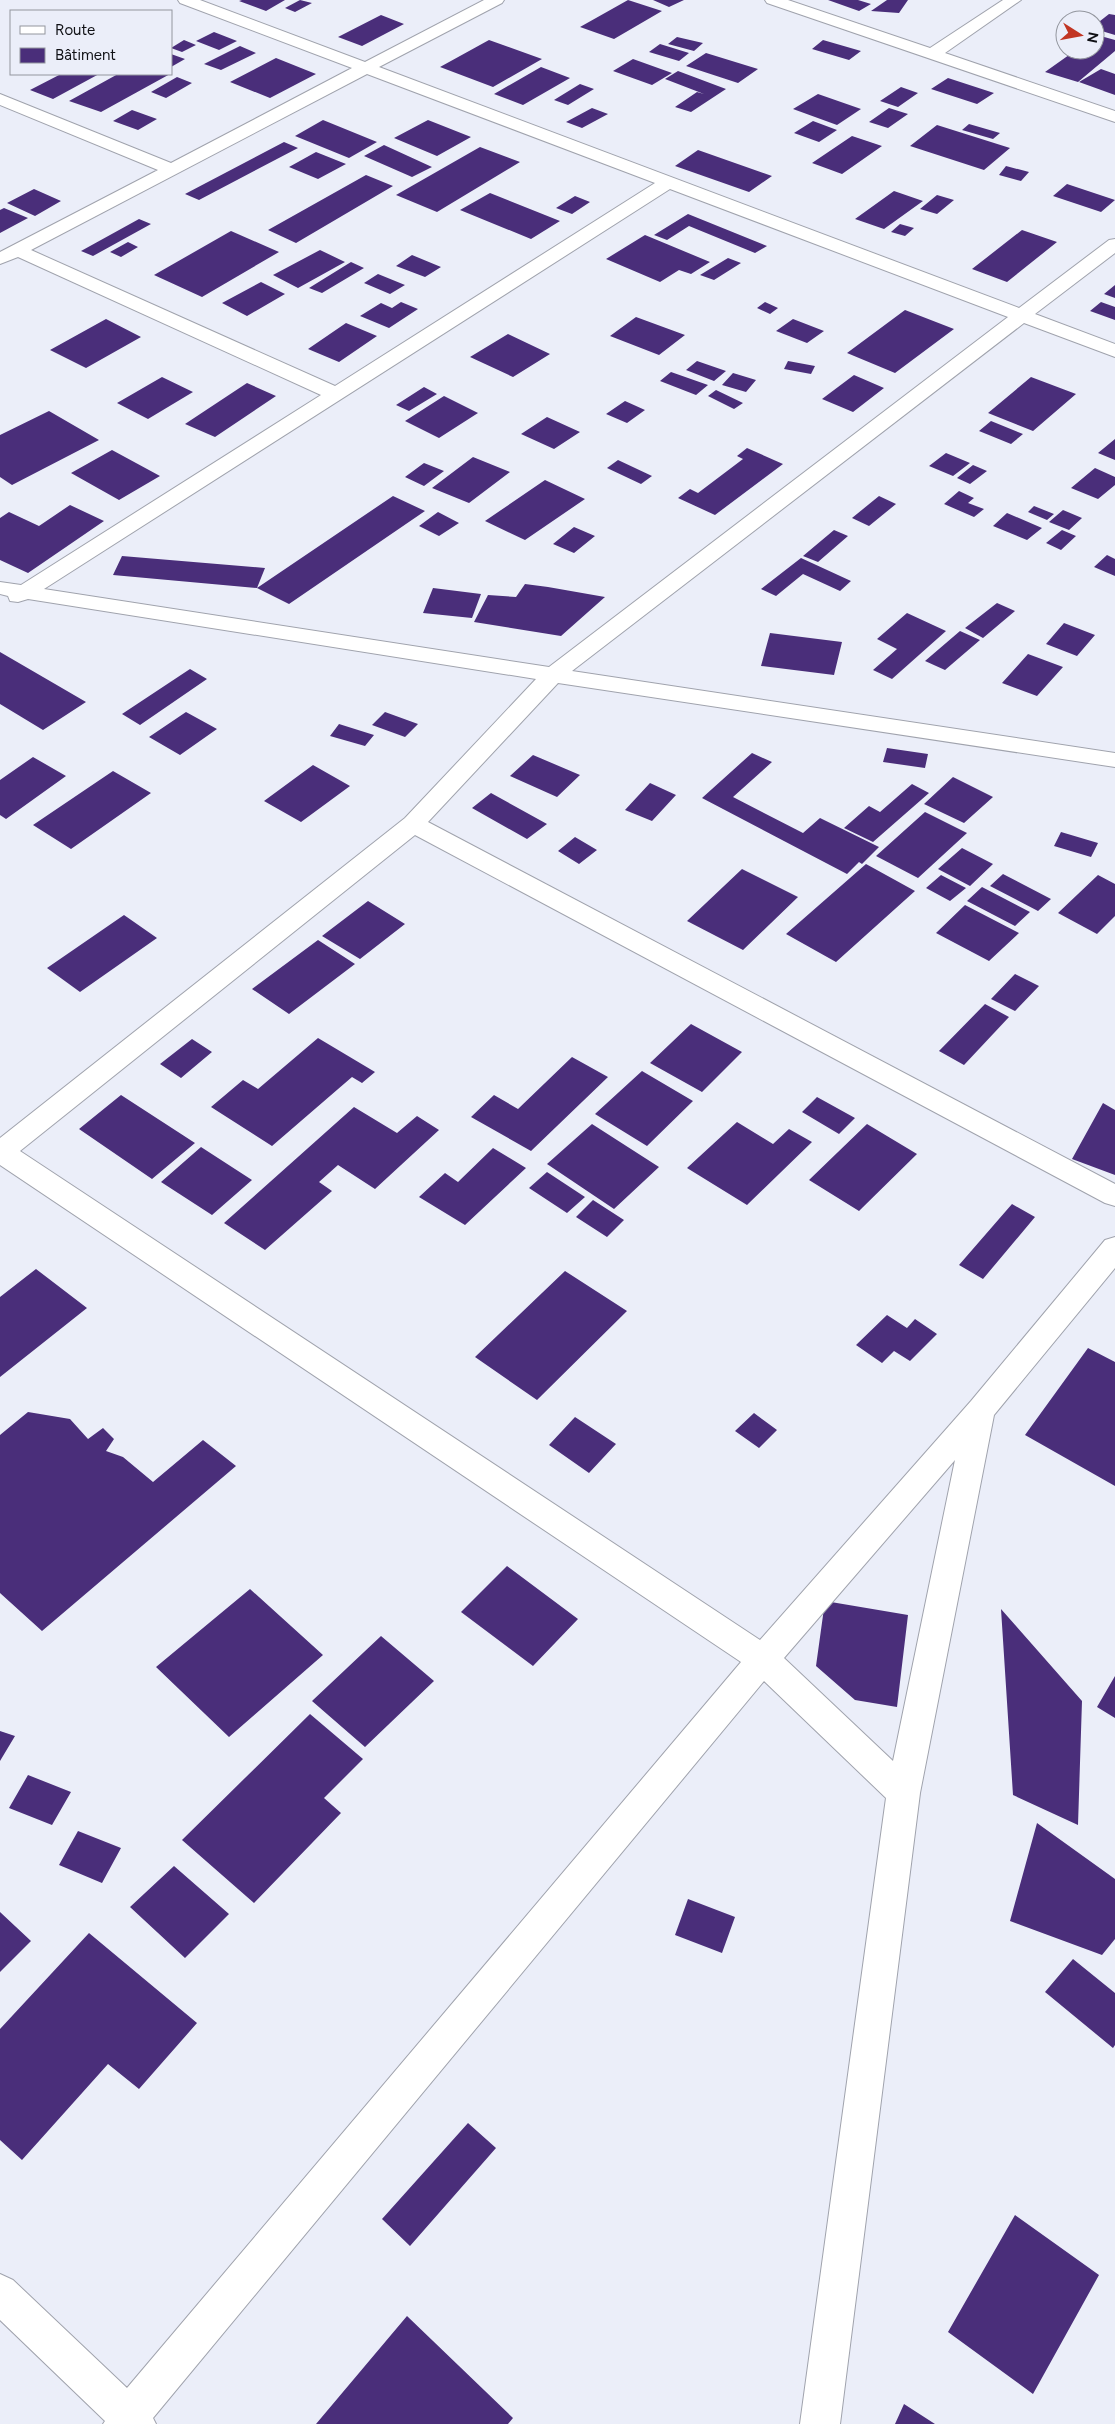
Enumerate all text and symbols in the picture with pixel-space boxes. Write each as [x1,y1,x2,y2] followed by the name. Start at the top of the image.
[10,10,172,75] legend
[1055,10,1105,60] north arrow
[55,21,95,39] text: Route
[1083,30,1102,44] text: N
[55,46,116,64] text: Bâtiment

